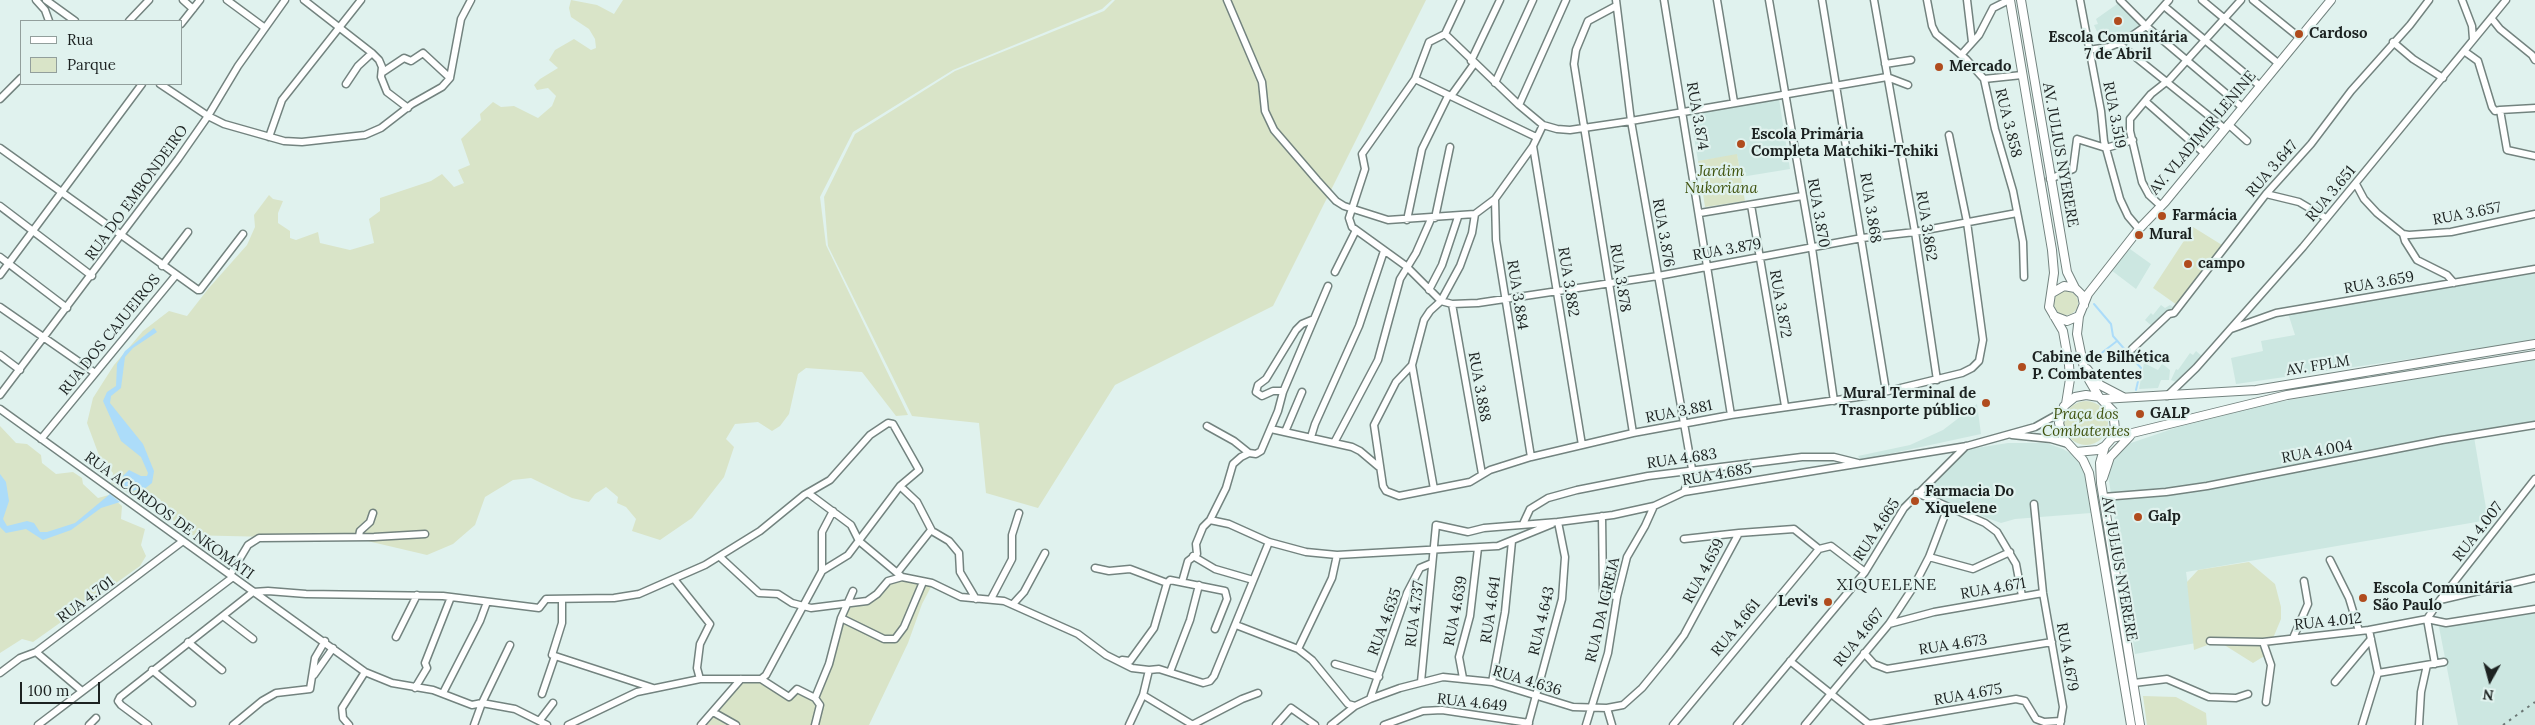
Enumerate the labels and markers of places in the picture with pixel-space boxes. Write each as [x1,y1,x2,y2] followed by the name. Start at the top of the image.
[2112,15,2124,27] marker: Escola Comunitária 7 de Abril
[2309,25,2367,43] place label: Cardoso
[2293,28,2305,40] marker: Cardoso
[2048,29,2188,64] place label: Escola Comunitária 7 de Abril
[1949,58,2011,76] place label: Mercado
[1933,61,1945,73] marker: Mercado
[1751,126,1938,161] place label: Escola Primária Completa Matchiki-Tchiki
[1735,138,1747,150] marker: Escola Primária Completa Matchiki-Tchiki
[2172,207,2237,225] place label: Farmácia
[2156,210,2168,222] marker: Farmácia
[2149,226,2192,244] place label: Mural
[2133,229,2145,241] marker: Mural
[2198,255,2245,273] place label: campo
[2182,258,2194,270] marker: campo
[2032,349,2170,384] place label: Cabine de Bilhética P. Combatentes
[2016,361,2028,373] marker: Cabine de Bilhética P. Combatentes
[1839,385,1976,420] place label: Mural Terminal de Trasnporte público
[1980,397,1992,409] marker: Mural Terminal de Trasnporte público
[2150,405,2190,423] place label: GALP
[2134,408,2146,420] marker: GALP
[1925,483,2014,518] place label: Farmacia Do Xiquelene
[1909,495,1921,507] marker: Farmacia Do Xiquelene
[2148,508,2181,526] place label: Galp
[2132,511,2144,523] marker: Galp
[2373,580,2512,615] place label: Escola Comunitária São Paulo
[2357,592,2369,604] marker: Escola Comunitária São Paulo
[1778,593,1818,611] place label: Levi's
[1822,596,1834,608] marker: Levi's

